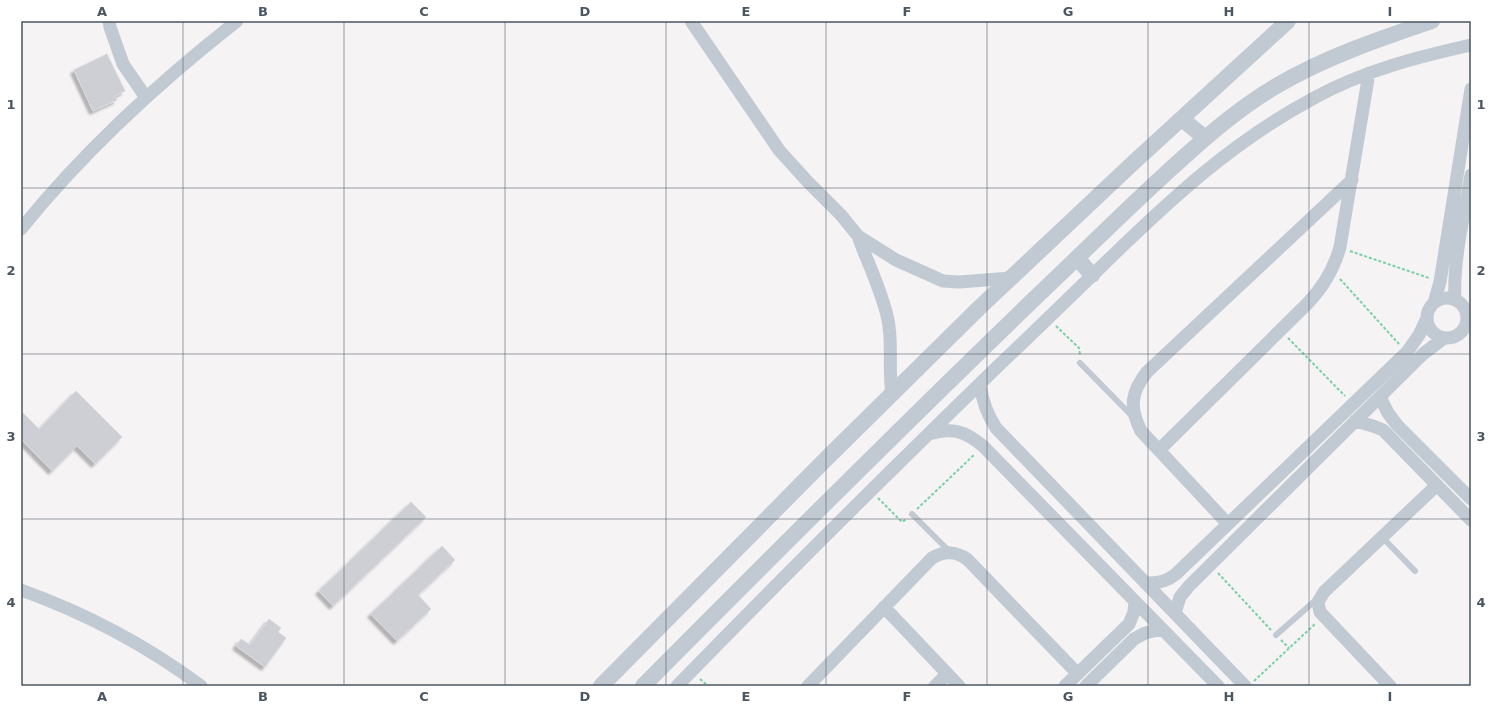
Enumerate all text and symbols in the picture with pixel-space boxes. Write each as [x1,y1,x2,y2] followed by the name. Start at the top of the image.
[97,4,107,19] text: A
[258,4,268,19] text: B
[419,4,429,19] text: C
[580,4,591,19] text: D
[742,4,750,19] text: E
[903,4,911,19] text: F
[1063,4,1073,19] text: G
[1224,4,1234,19] text: H
[1388,4,1392,19] text: I
[6,97,16,112] text: 1
[1476,97,1486,112] text: 1
[6,263,16,278] text: 2
[1476,263,1486,278] text: 2
[6,429,16,444] text: 3
[1476,429,1486,444] text: 3
[6,595,16,610] text: 4
[1476,595,1486,610] text: 4
[97,689,107,704] text: A
[258,689,268,704] text: B
[419,689,429,704] text: C
[580,689,591,704] text: D
[742,689,750,704] text: E
[903,689,911,704] text: F
[1063,689,1073,704] text: G
[1224,689,1234,704] text: H
[1388,689,1392,704] text: I

